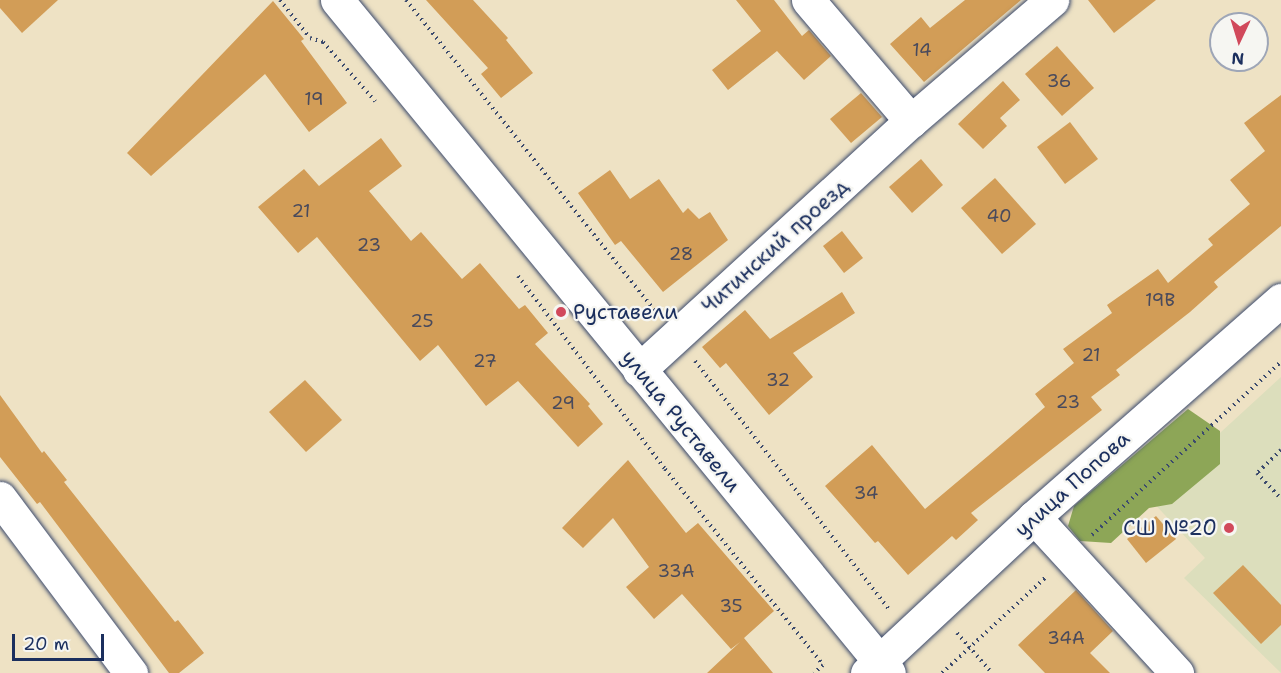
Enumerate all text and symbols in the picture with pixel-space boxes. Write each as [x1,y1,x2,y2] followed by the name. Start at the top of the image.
[1209,12,1269,72] north arrow
[912,39,932,61] house number: 14
[1231,48,1245,69] text: N
[1047,70,1071,92] house number: 36
[304,88,324,110] house number: 19
[696,173,854,319] street label: Читинский проезд
[291,200,311,222] house number: 21
[986,205,1012,227] house number: 40
[357,234,381,256] house number: 23
[669,243,693,265] house number: 28
[1145,289,1175,311] house number: 19В
[573,299,678,325] place label: Руставели
[554,305,568,319] marker: Руставели
[410,310,434,332] house number: 25
[1081,344,1101,366] house number: 21
[616,345,746,497] street label: улица Руставели
[473,350,497,372] house number: 27
[766,369,790,391] house number: 32
[1056,391,1080,413] house number: 23
[551,392,575,414] house number: 29
[1009,426,1135,542] street label: улица Попова
[854,482,878,504] house number: 34
[1123,515,1217,541] place label: СШ №20
[1222,521,1236,535] marker: СШ №20
[657,560,695,582] house number: 33А
[719,595,743,617] house number: 35
[15,622,106,660] scale bar
[1047,627,1085,649] house number: 34А
[23,632,69,656] text: 20 m

